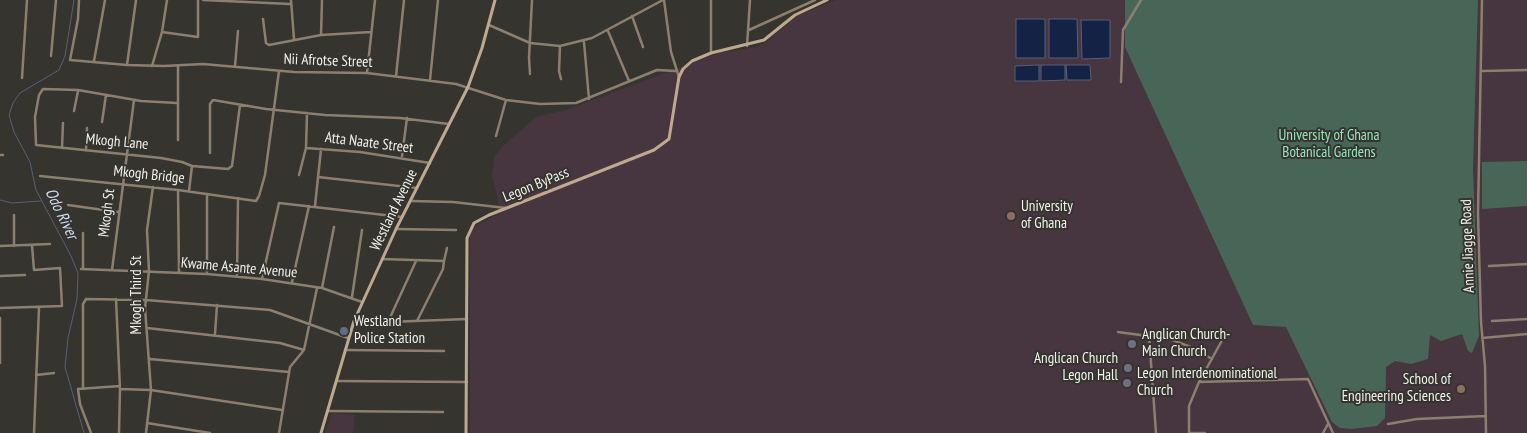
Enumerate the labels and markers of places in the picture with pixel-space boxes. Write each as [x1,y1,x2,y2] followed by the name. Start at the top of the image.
[1021,198,1073,233] place label: University of Ghana
[1005,210,1017,222] marker: University of Ghana
[354,313,425,348] place label: Westland Police Station
[338,325,350,337] marker: Westland Police Station
[1142,326,1230,361] place label: Anglican Church- Main Church
[1126,338,1138,350] marker: Anglican Church- Main Church
[1034,350,1118,385] place label: Anglican Church Legon Hall
[1122,362,1134,374] marker: Anglican Church Legon Hall
[1137,365,1277,400] place label: Legon Interdenominational Church
[1342,371,1451,406] place label: School of Engineering Sciences
[1121,377,1133,389] marker: Legon Interdenominational Church
[1455,383,1467,395] marker: School of Engineering Sciences

